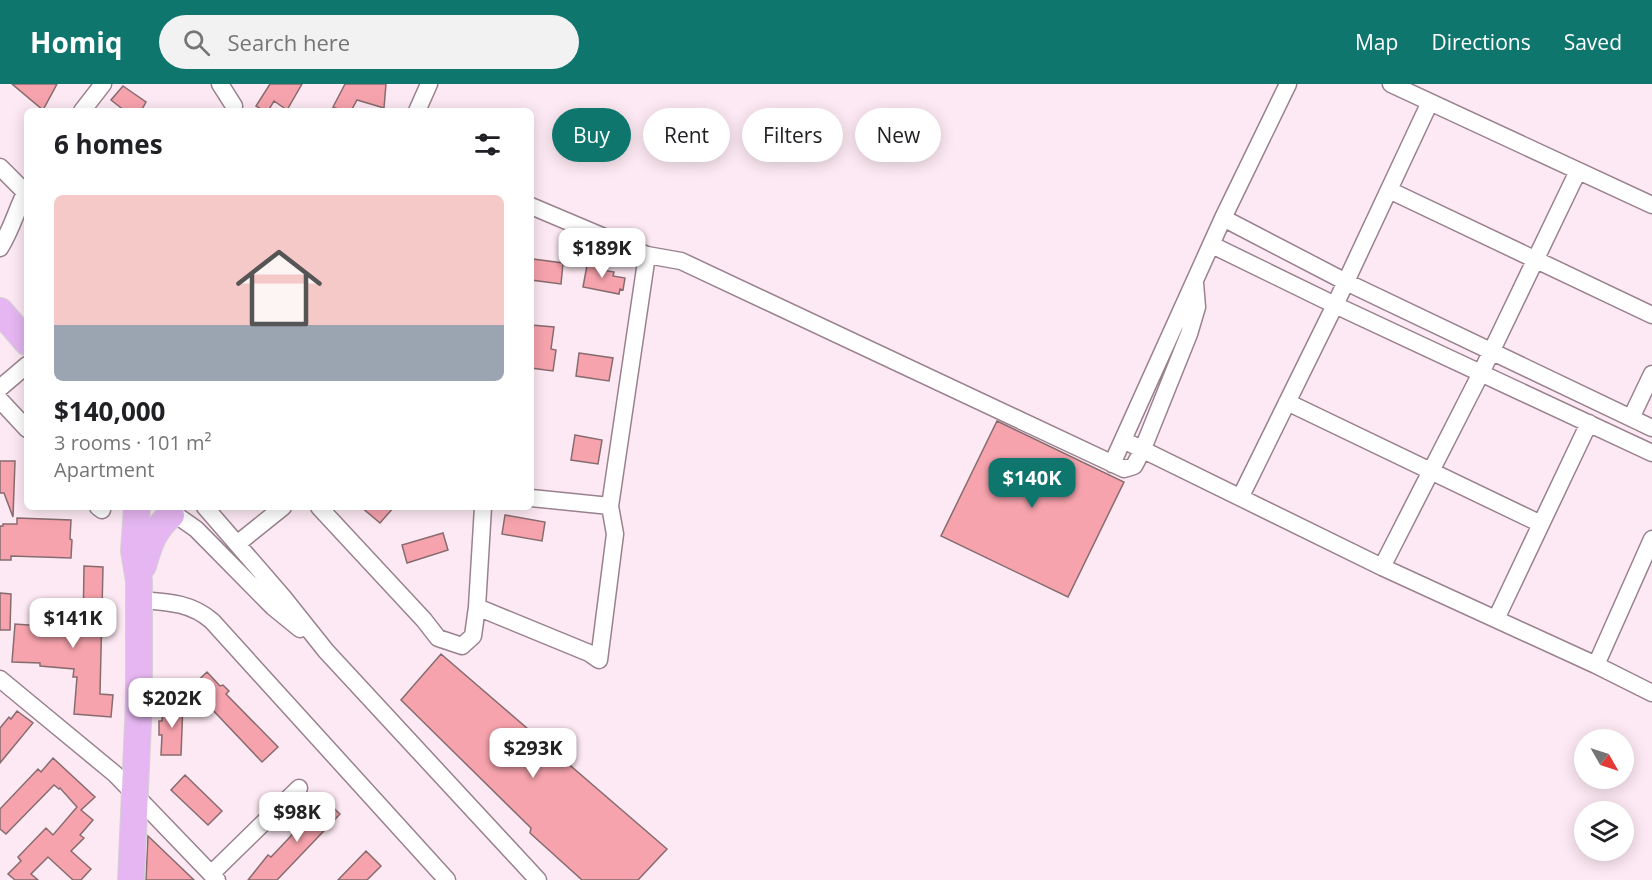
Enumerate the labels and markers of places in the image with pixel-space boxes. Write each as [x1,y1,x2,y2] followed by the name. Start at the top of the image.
[560,228,644,279] pin: $189K
[990,458,1074,509] pin: $140K
[31,598,115,649] pin: $141K
[130,678,214,729] pin: $202K
[491,728,575,779] pin: $293K
[261,792,333,843] pin: $98K

